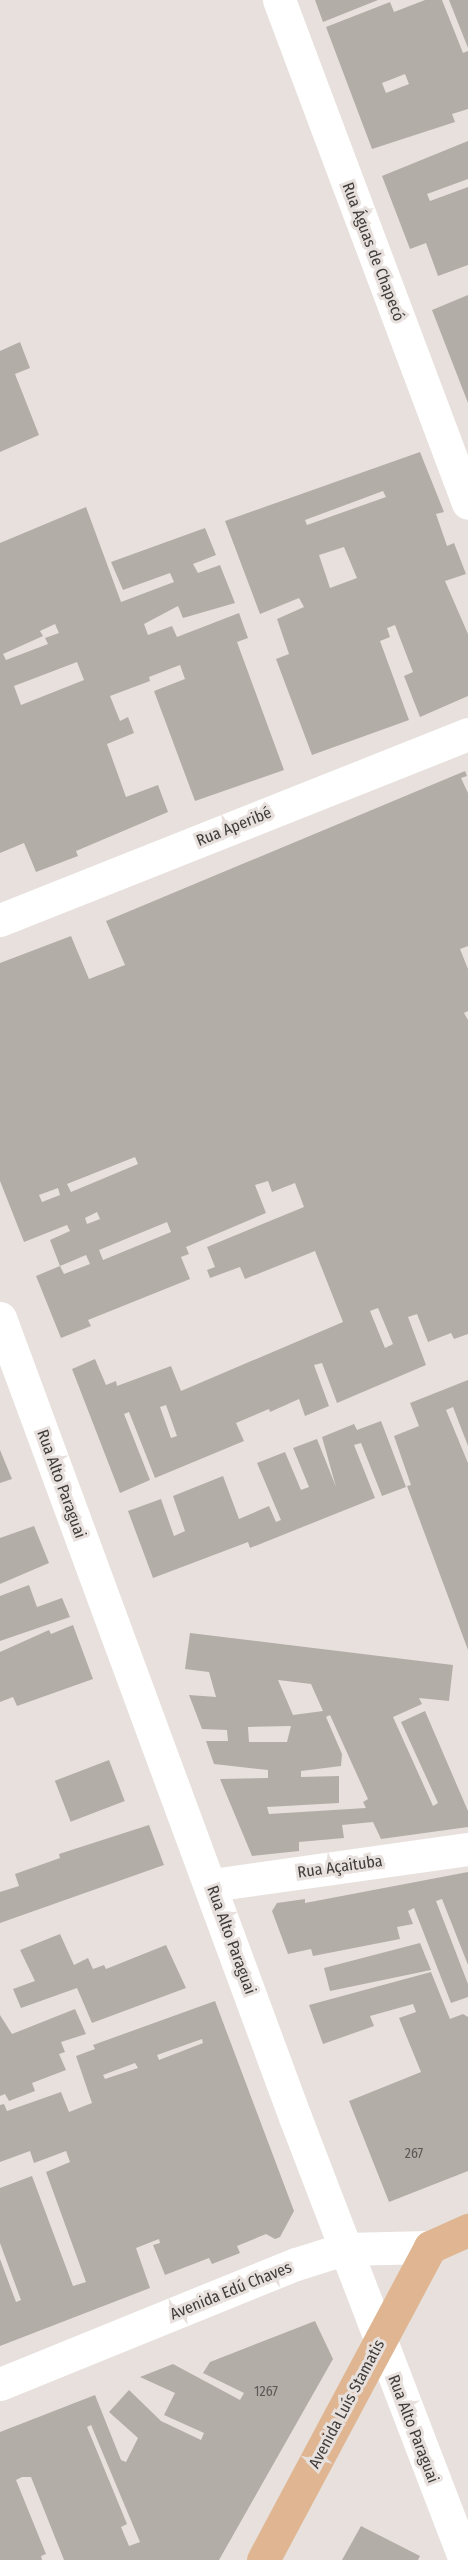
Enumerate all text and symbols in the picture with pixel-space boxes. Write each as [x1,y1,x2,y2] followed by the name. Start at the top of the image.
[338,180,408,324] street label: Rua Águas de Chapecó
[194,803,274,851] street label: Rua Aperibé
[32,1427,90,1541] street label: Rua Alto Paraguai
[296,1852,384,1882] street label: Rua Açaituba
[202,1883,260,1997] street label: Rua Alto Paraguai
[405,2146,423,2162] house number: 267
[167,2258,295,2324] street label: Avenida Edú Chaves
[305,2336,389,2472] street label: Avenida Luís Stamatis
[384,2372,442,2486] street label: Rua Alto Paraguai
[254,2384,278,2400] house number: 1267

